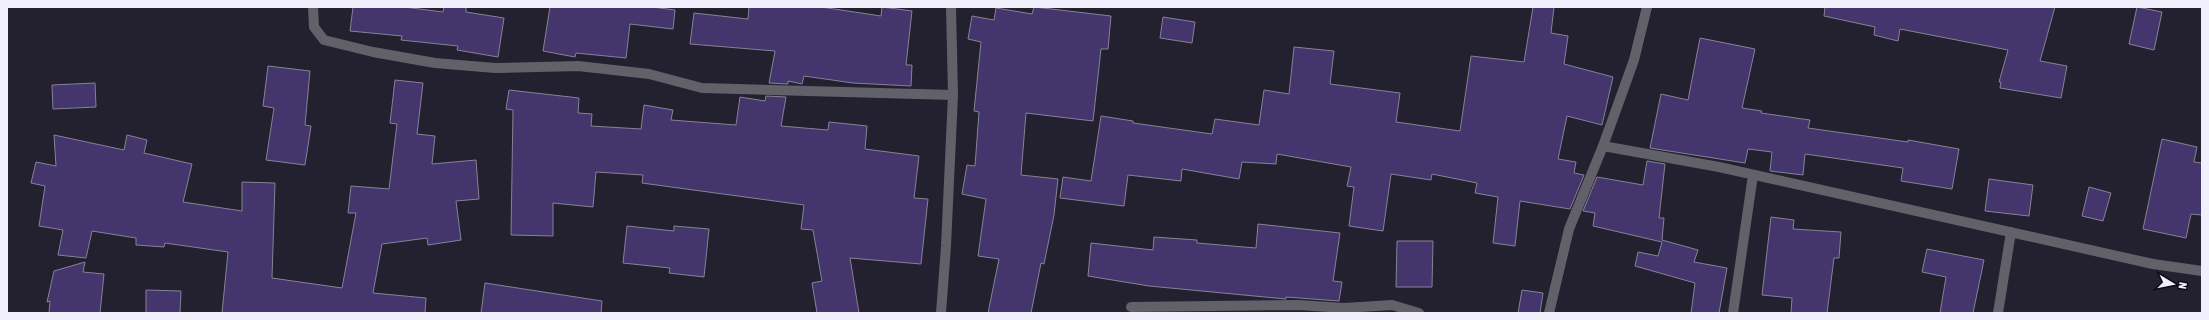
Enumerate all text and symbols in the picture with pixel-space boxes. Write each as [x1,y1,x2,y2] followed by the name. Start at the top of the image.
[2153,264,2193,304] north arrow
[2176,281,2189,290] text: N

